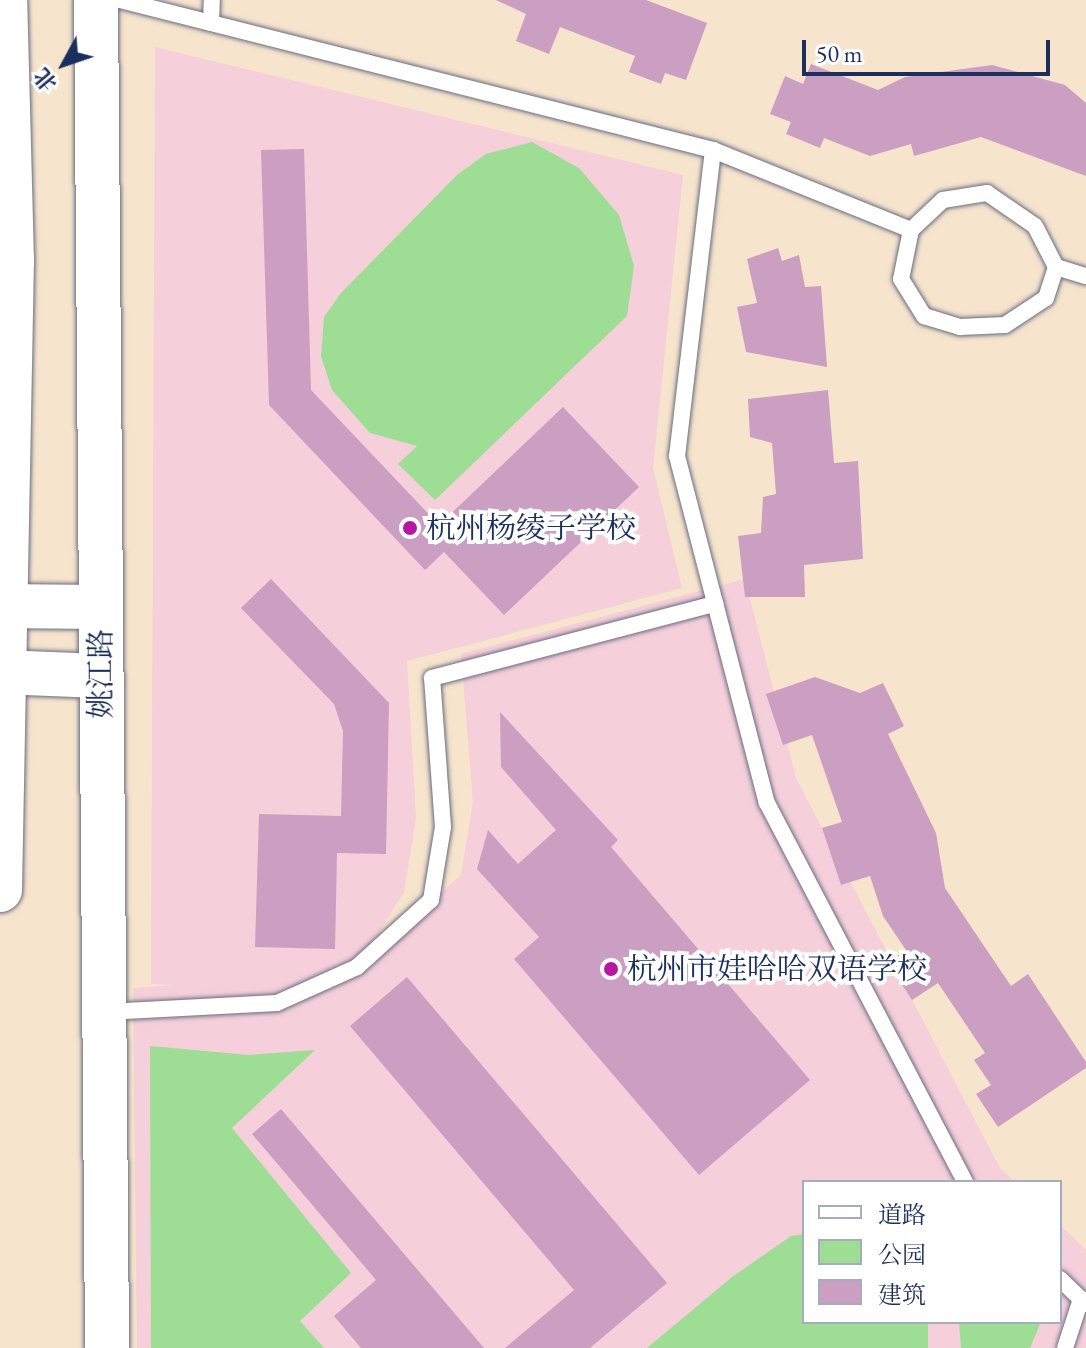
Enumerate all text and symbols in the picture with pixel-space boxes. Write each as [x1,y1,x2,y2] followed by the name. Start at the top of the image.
[24,24,104,104] north arrow
[806,24,1054,74] scale bar
[816,38,863,69] text: 50 m
[27,62,63,98] text: 北
[426,510,636,546] place label: 杭州杨绫子学校
[401,519,419,537] marker: 杭州杨绫子学校
[83,629,119,719] street label: 姚江路
[627,951,927,987] place label: 杭州市娃哈哈双语学校
[602,960,620,978] marker: 杭州市娃哈哈双语学校
[802,1180,1062,1324] legend
[878,1199,926,1230] text: 道路
[878,1239,926,1270] text: 公园
[878,1279,926,1310] text: 建筑

